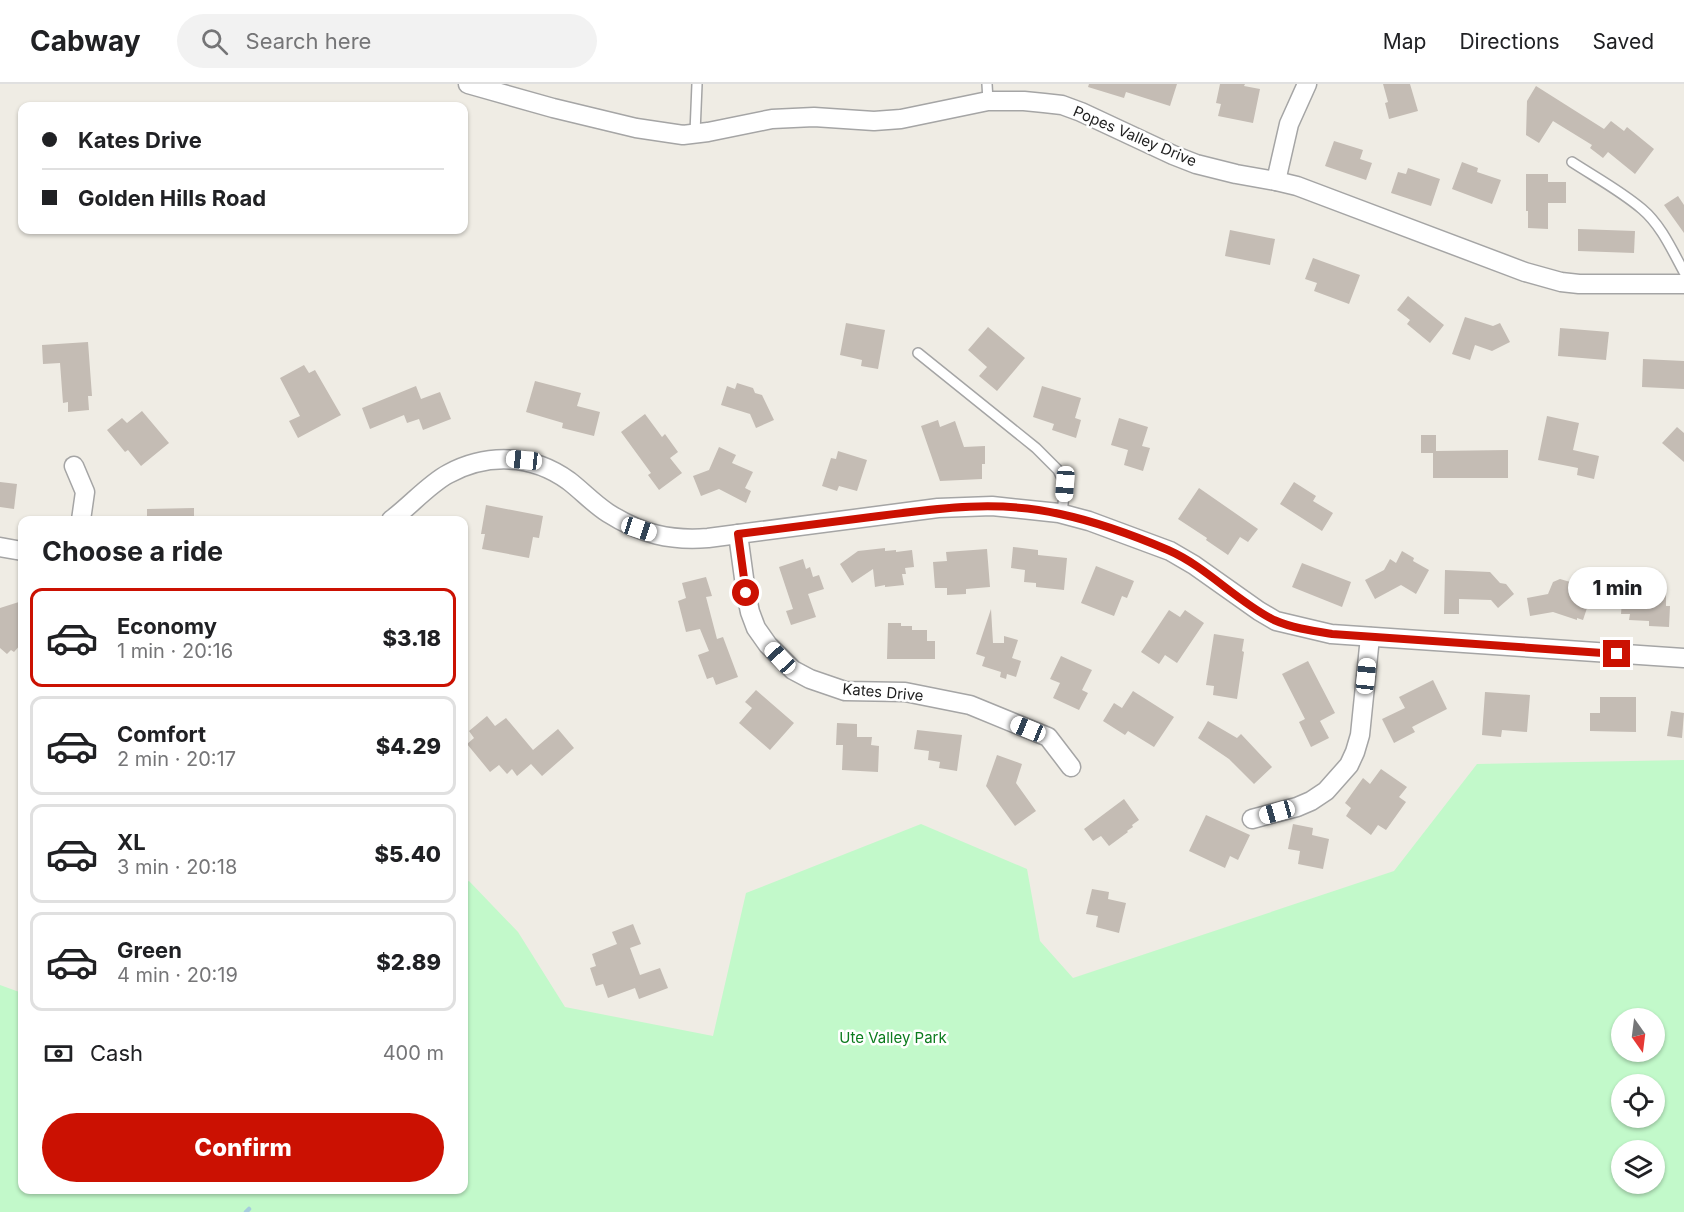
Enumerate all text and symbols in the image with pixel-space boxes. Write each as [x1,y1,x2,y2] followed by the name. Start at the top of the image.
[177,14,597,68] search box
[30,24,141,58] text: Cabway
[198,25,231,58] icon: search
[246,28,371,54] text: Search here
[1383,29,1426,54] text: Map
[1459,29,1560,54] text: Directions
[1593,29,1654,54] text: Saved
[1070,101,1200,171] street label: Popes Valley Drive
[78,127,202,153] text: Kates Drive
[78,185,266,211] text: Golden Hills Road
[505,449,543,471] car
[1055,465,1075,503] car
[619,515,659,543] car
[42,535,223,568] text: Choose a ride
[1568,567,1666,609] callout: 1 min
[1592,576,1643,600] text: 1 min
[732,579,759,606] route start
[45,611,99,665] icon: car
[117,613,217,639] text: Economy
[382,625,441,651] text: $3.18
[117,639,233,663] text: 1 min · 20:16
[761,639,799,677] car
[1603,640,1630,667] route end
[1355,657,1377,695] car
[842,679,924,705] street label: Kates Drive
[1008,714,1048,744] car
[45,719,99,773] icon: car
[117,721,206,747] text: Comfort
[376,733,441,759] text: $4.29
[117,747,236,771] text: 2 min · 20:17
[1257,798,1297,826] car
[45,827,99,881] icon: car
[117,829,146,855] text: XL
[374,841,441,867] text: $5.40
[117,855,237,879] text: 3 min · 20:18
[45,935,99,989] icon: car
[117,937,182,963] text: Green
[376,949,441,975] text: $2.89
[117,963,238,987] text: 4 min · 20:19
[1611,1008,1665,1062] north arrow
[1611,1008,1665,1194] map controls
[839,1028,947,1047] park label: Ute Valley Park
[42,1037,75,1070] icon: cash
[90,1040,143,1066] text: Cash
[383,1041,444,1065] text: 400 m
[1611,1074,1665,1128] button: locate
[42,1113,444,1182] button: Confirm
[1611,1140,1665,1194] button: layers

